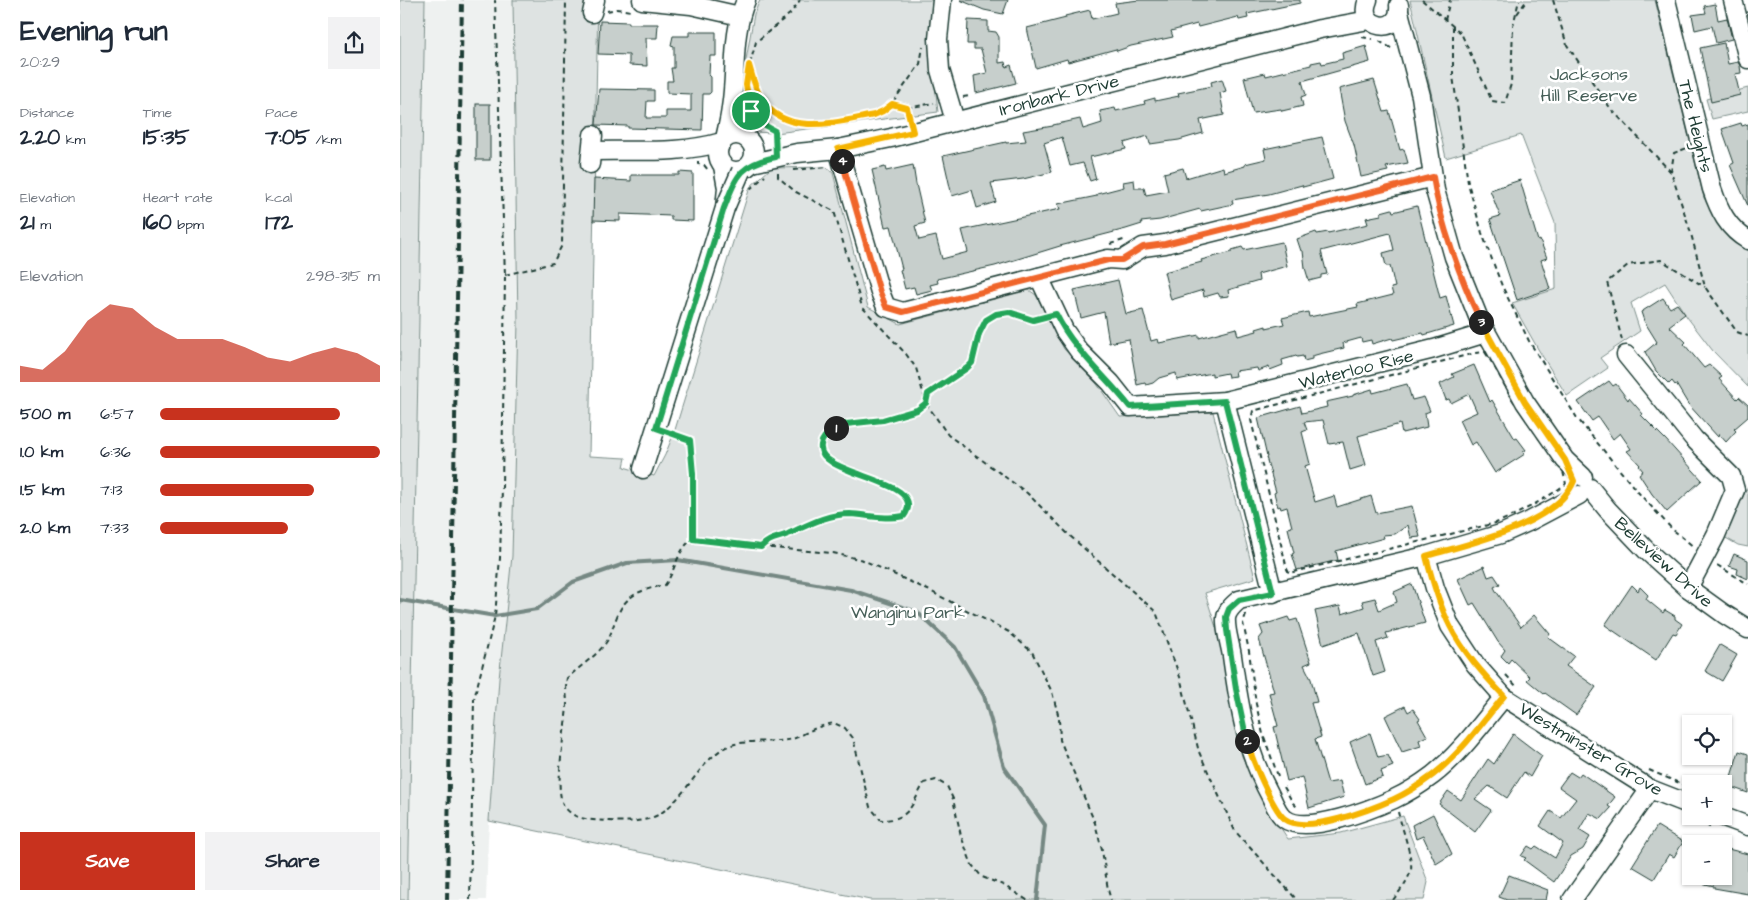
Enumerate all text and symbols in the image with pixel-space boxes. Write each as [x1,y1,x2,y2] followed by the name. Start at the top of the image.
[20,12,168,51] text: Evening run
[328,17,380,69] button: share
[20,51,60,73] text: 20:29
[1541,62,1638,108] park label: Jacksons Hill Reserve
[997,68,1122,122] street label: Ironbark Drive
[1671,77,1719,175] street label: The Heights
[730,90,772,132] pin
[737,97,765,125] icon: arrive
[20,103,74,123] text: Distance
[143,103,172,123] text: Time
[265,103,298,123] text: Pace
[20,123,60,152] text: 2.20
[143,123,189,152] text: 15:35
[265,123,310,152] text: 7:05
[60,130,85,150] text: km
[310,130,341,150] text: /km
[830,148,854,174] pin: 4
[838,151,847,171] text: 4
[20,188,75,208] text: Elevation
[143,188,213,208] text: Heart rate
[265,188,292,208] text: kcal
[20,208,35,237] text: 21
[143,208,172,237] text: 160
[265,208,293,237] text: 172
[35,215,51,235] text: m
[172,215,204,235] text: bpm
[20,265,83,287] text: Elevation
[306,265,380,287] text: 298–315 m
[1468,310,1494,334] pin: 3
[1478,312,1485,332] text: 3
[1296,343,1416,396] street label: Waterloo Rise
[20,403,70,425] text: 500 m
[100,403,134,425] text: 6:57
[824,416,848,440] pin: 1
[836,418,837,438] text: 1
[20,441,63,463] text: 1.0 km
[100,441,131,463] text: 6:36
[20,479,64,501] text: 1.5 km
[100,479,123,501] text: 7:13
[1609,511,1719,614] street label: Belleview Drive
[20,517,70,539] text: 2.0 km
[100,517,129,539] text: 7:33
[851,600,965,626] park label: Wanginu Park
[1514,697,1667,802] street label: Westminster Grove
[1682,715,1732,885] map controls
[1682,715,1732,765] button: locate
[1234,728,1260,754] pin: 2
[1243,731,1252,751] text: 2
[1682,775,1732,825] button: +
[20,832,195,890] button: Save
[205,832,380,890] button: Share
[1682,835,1732,885] button: −

